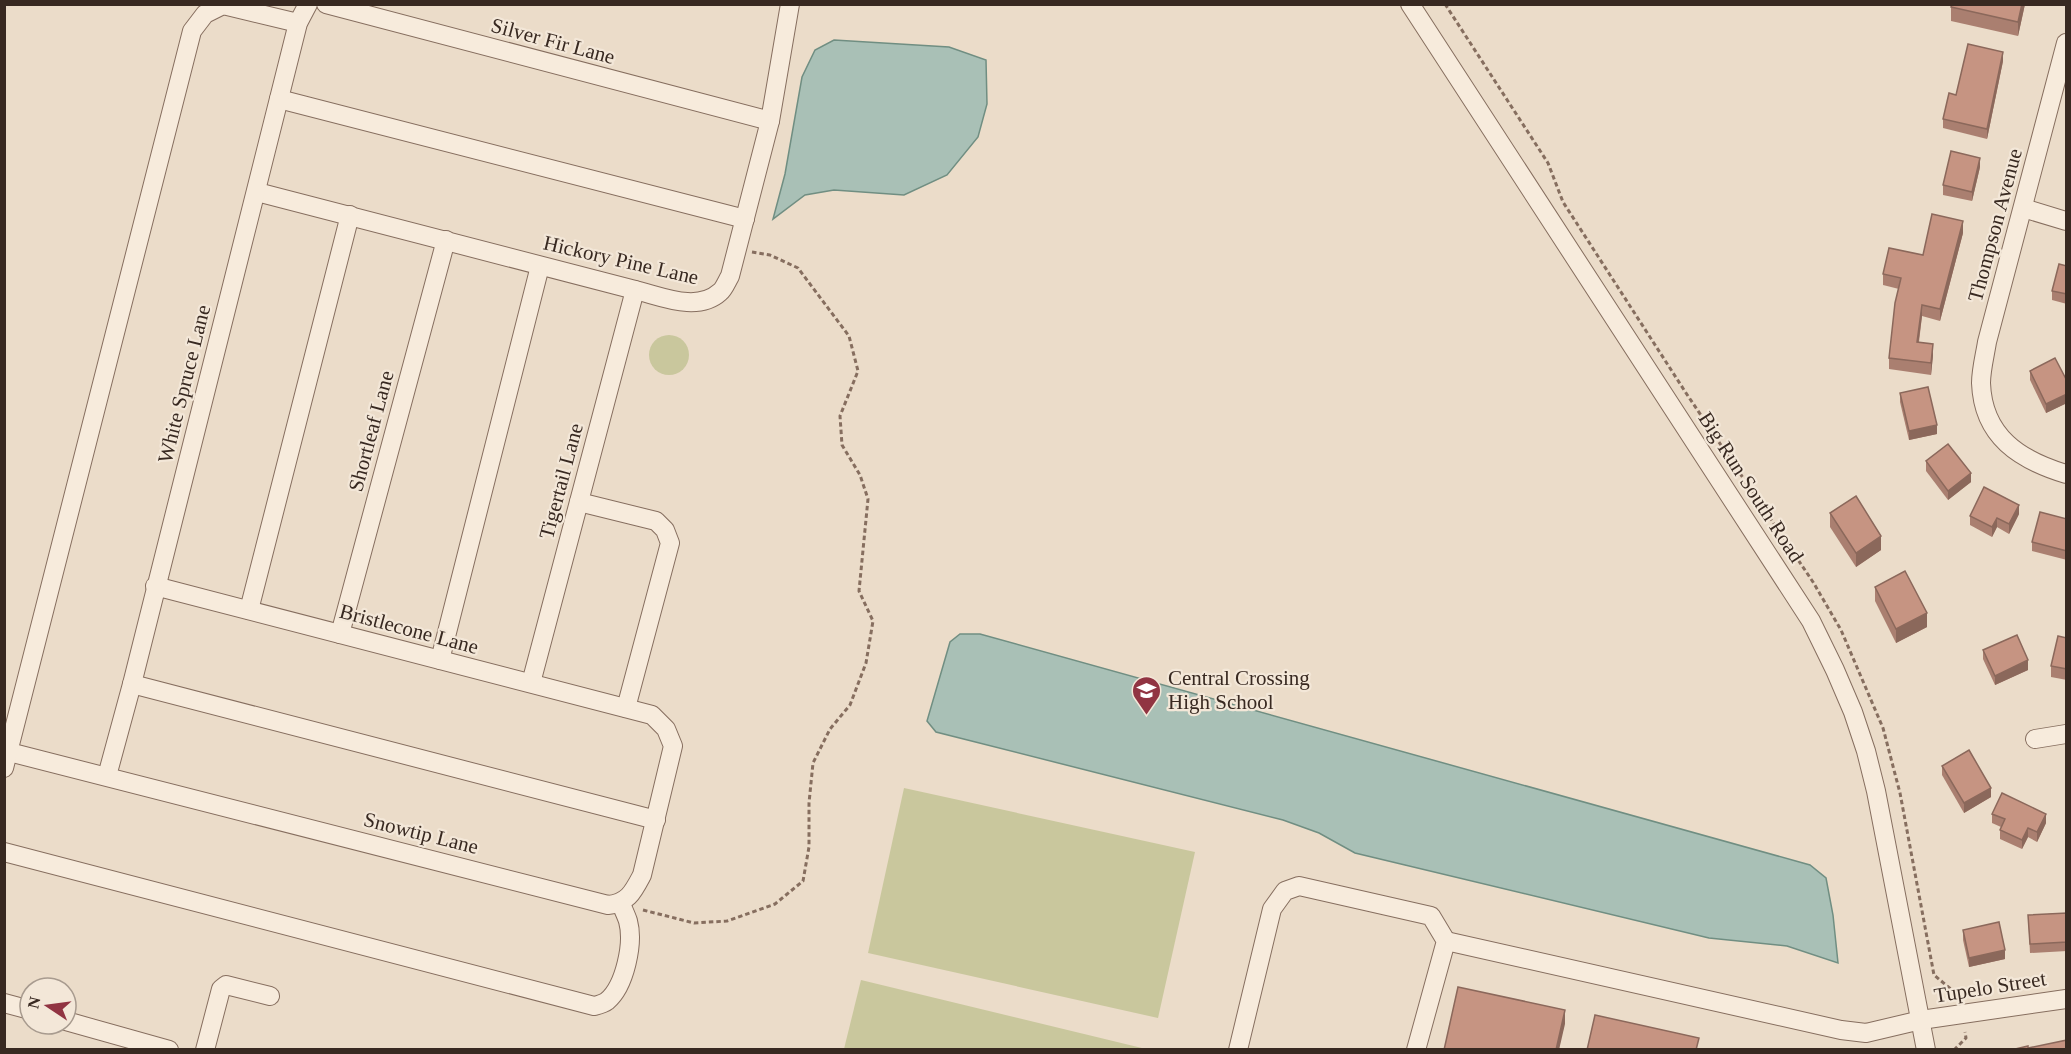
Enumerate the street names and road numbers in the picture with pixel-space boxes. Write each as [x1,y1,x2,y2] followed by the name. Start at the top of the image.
[488,13,618,69] street label: Silver Fir Lane
[1963,146,2027,304] street label: Thompson Avenue
[541,230,701,290] street label: Hickory Pine Lane
[153,302,215,466] street label: White Spruce Lane
[343,368,399,494] street label: Shortleaf Lane
[1693,407,1809,567] street label: Big Run South Road
[534,421,588,541] street label: Tigertail Lane
[337,599,481,659] street label: Bristlecone Lane
[361,807,481,859] street label: Snowtip Lane
[1932,966,2048,1008] street label: Tupelo Street

